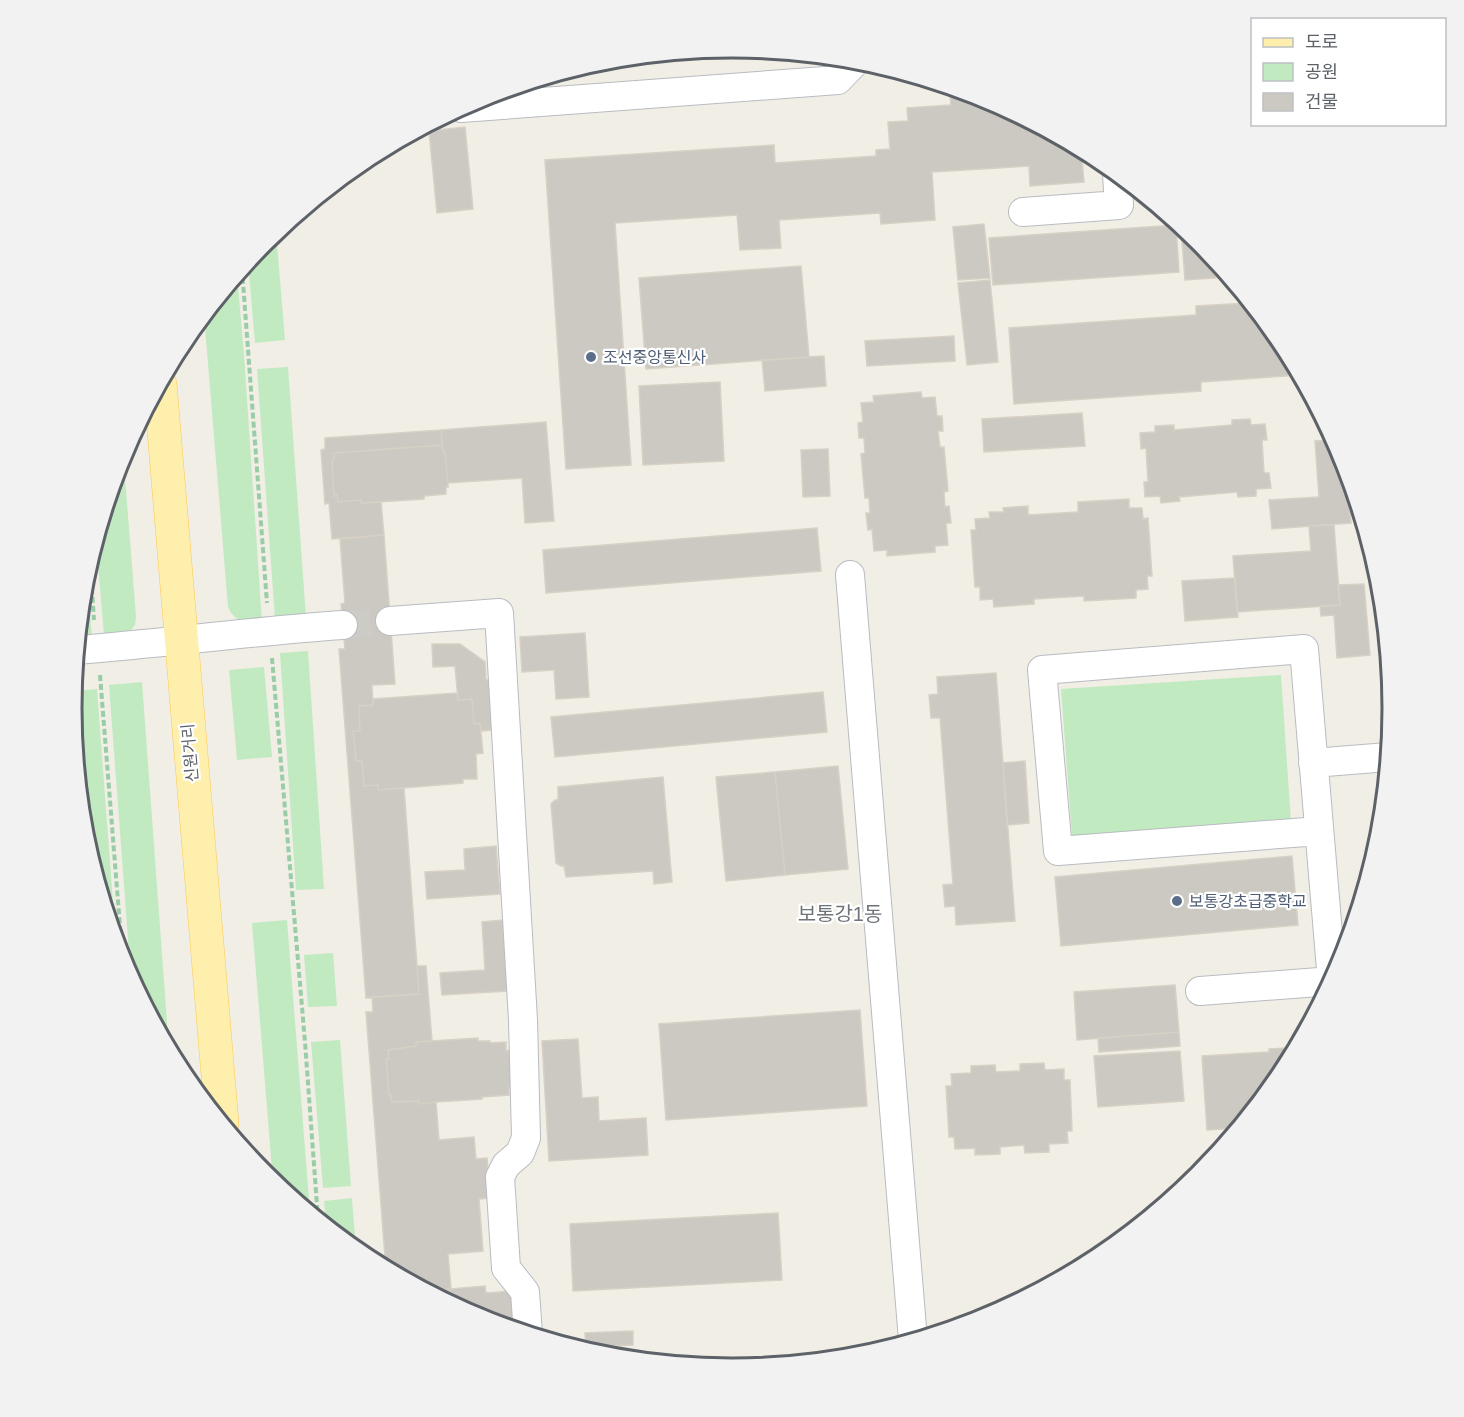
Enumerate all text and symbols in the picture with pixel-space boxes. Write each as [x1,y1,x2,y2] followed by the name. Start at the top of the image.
[1251,18,1446,126] legend
[1305,32,1338,52] text: 도로
[1305,62,1338,82] text: 공원
[1305,92,1338,112] text: 건물
[603,349,706,366] place label: 조선중앙통신사
[584,350,598,364] marker: 조선중앙통신사
[179,723,201,783] street label: 신원거리
[1189,893,1307,910] place label: 보통강초급중학교
[1170,894,1184,908] marker: 보통강초급중학교
[798,903,882,925] district label: 보통강1동

